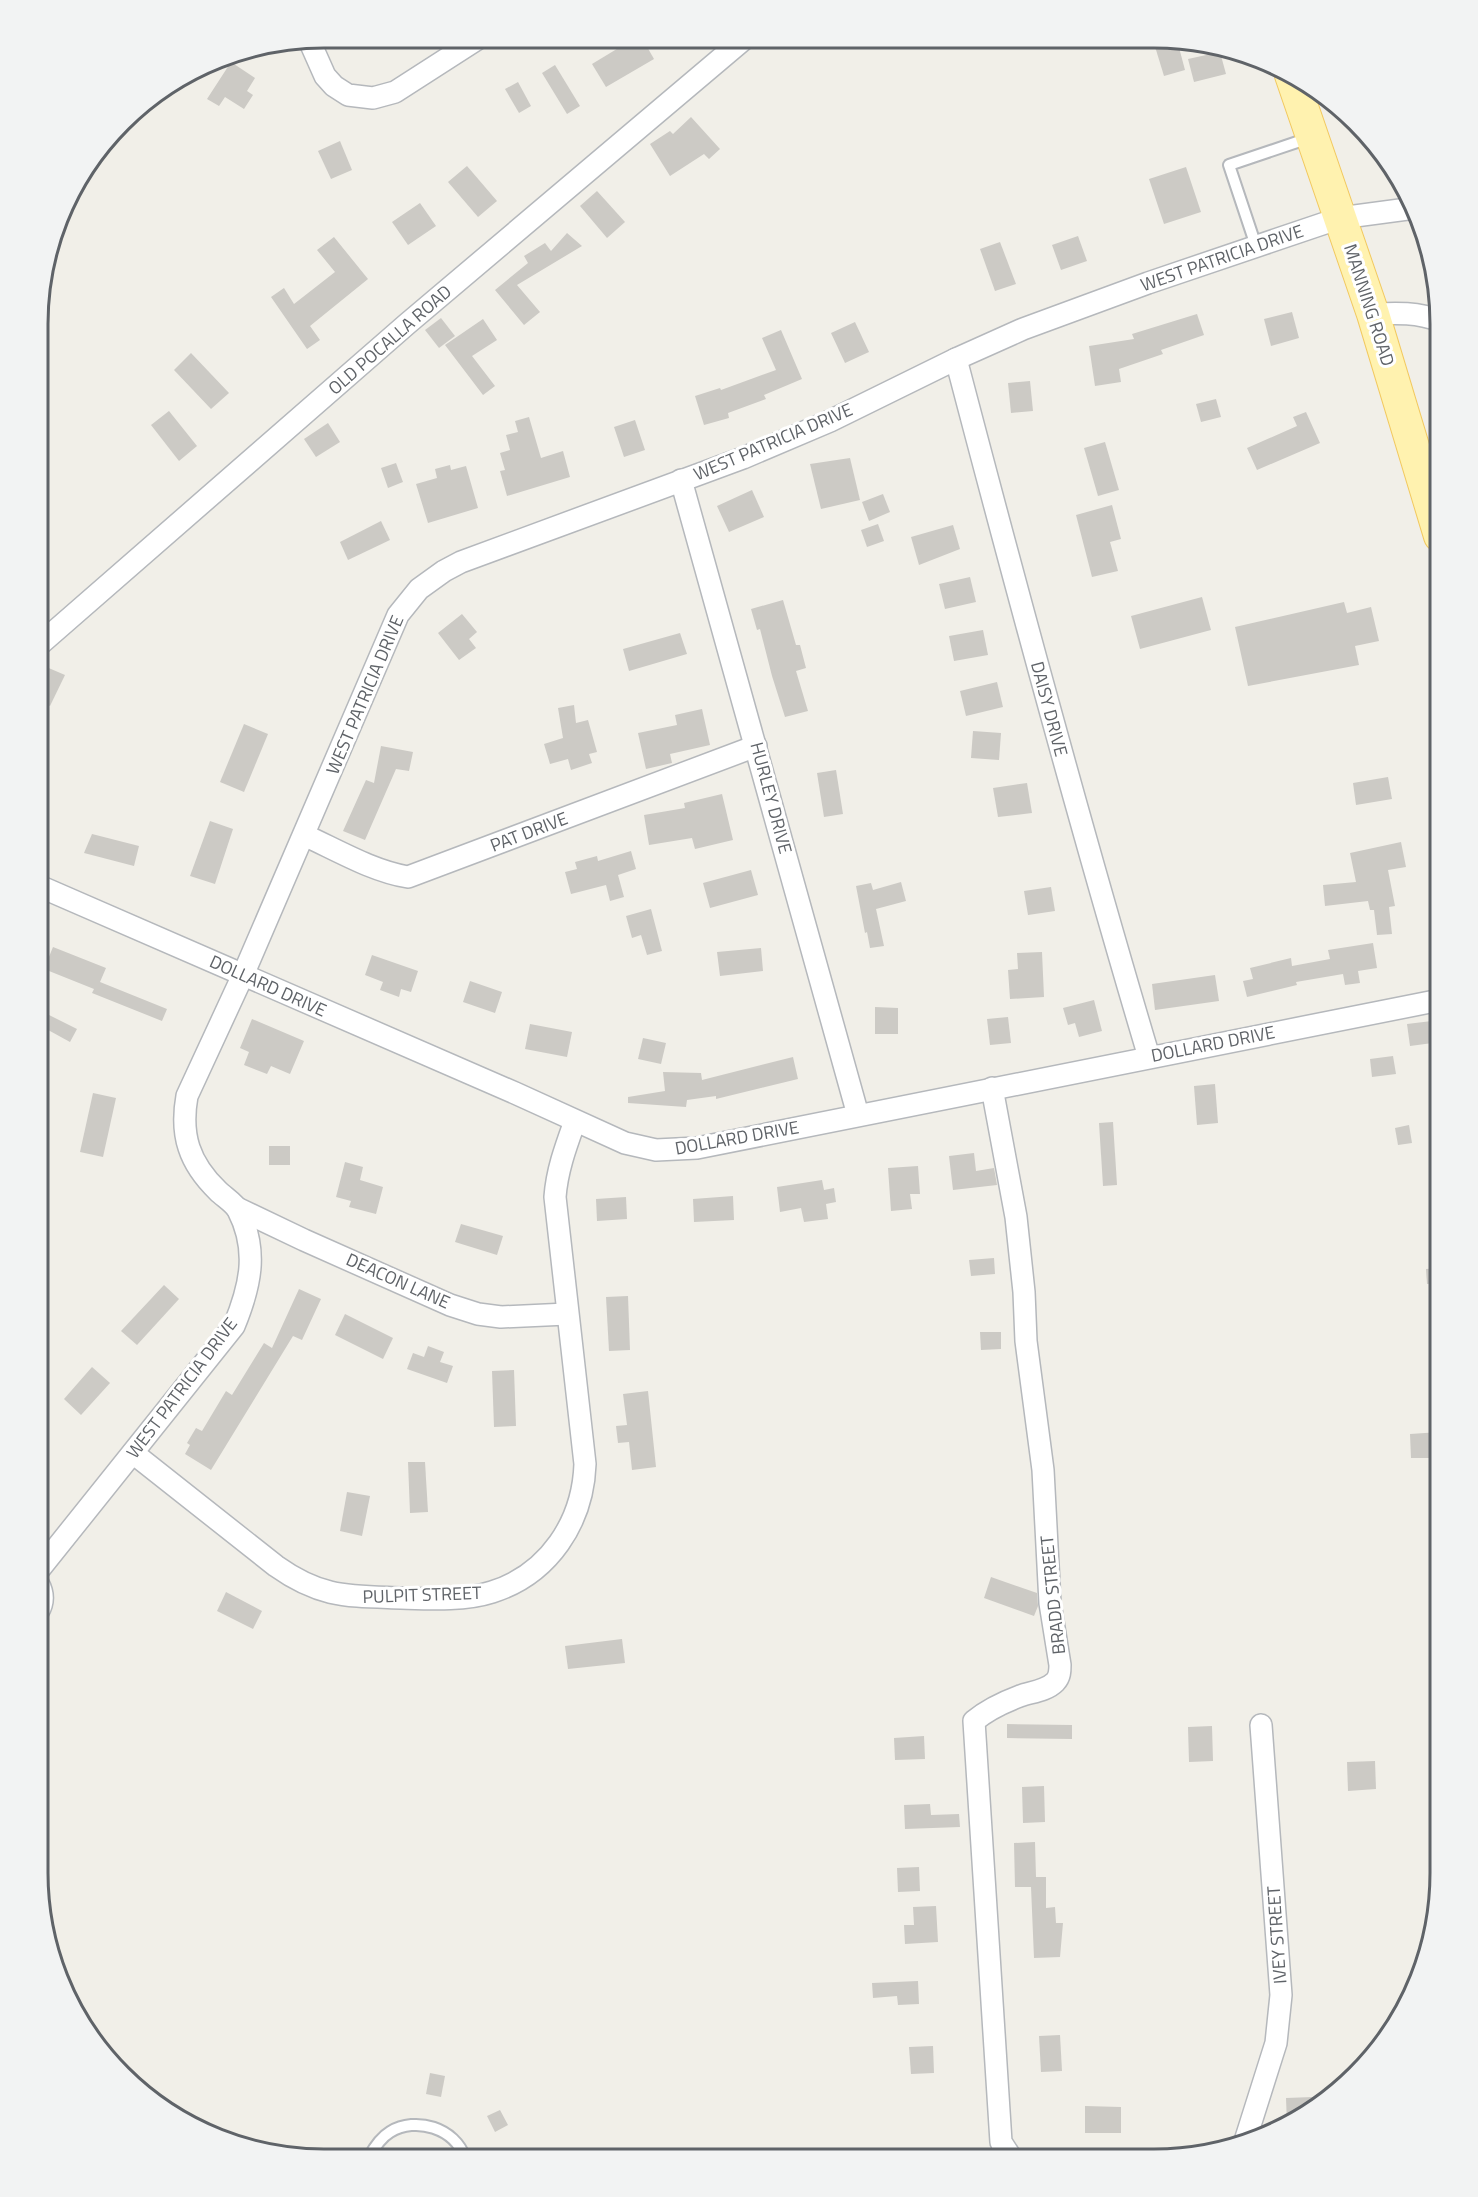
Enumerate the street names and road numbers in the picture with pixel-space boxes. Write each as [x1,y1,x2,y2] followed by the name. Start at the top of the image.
[1137,217,1307,298] street label: WEST PATRICIA DRIVE
[1337,240,1402,369] street label: MANNING ROAD
[322,278,457,401] street label: OLD POCALLA ROAD
[689,396,857,487] street label: WEST PATRICIA DRIVE
[319,611,410,779] street label: WEST PATRICIA DRIVE
[1024,658,1075,759] street label: DAISY DRIVE
[744,739,799,857] street label: HURLEY DRIVE
[486,804,572,859] street label: PAT DRIVE
[205,948,331,1023] street label: DOLLARD DRIVE
[1149,1018,1277,1069] street label: DOLLARD DRIVE
[673,1113,801,1162] street label: DOLLARD DRIVE
[342,1246,455,1315] street label: DEACON LANE
[120,1311,244,1464] street label: WEST PATRICIA DRIVE
[1033,1534,1072,1656] street label: BRADD STREET
[362,1579,482,1610] street label: PULPIT STREET
[1260,1885,1293,1985] street label: IVEY STREET

